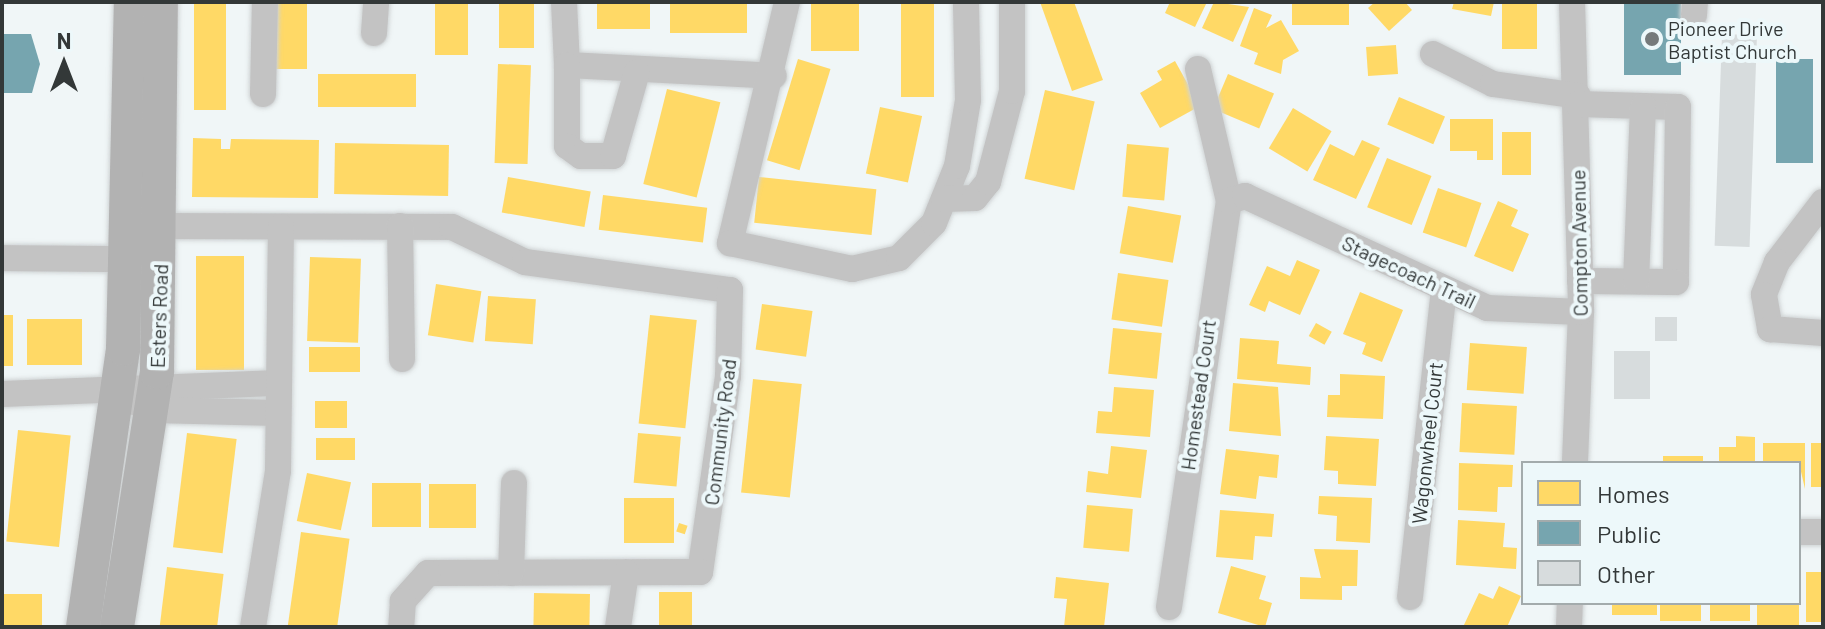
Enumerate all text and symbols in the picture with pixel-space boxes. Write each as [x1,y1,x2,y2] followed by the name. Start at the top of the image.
[1668,16,1797,63] place label: Pioneer Drive Baptist Church
[24,24,104,104] north arrow
[57,27,71,53] text: N
[1643,30,1661,48] marker: Pioneer Drive Baptist Church
[1566,169,1592,317] street label: Compton Avenue
[1338,231,1480,313] street label: Stagecoach Trail
[145,263,173,369] street label: Esters Road
[1176,318,1220,472] street label: Homestead Court
[699,357,741,507] street label: Community Road
[1407,361,1447,525] street label: Wagonwheel Court
[1521,461,1801,605] legend
[1597,479,1670,508] text: Homes
[1597,519,1661,548] text: Public
[1597,559,1655,588] text: Other

